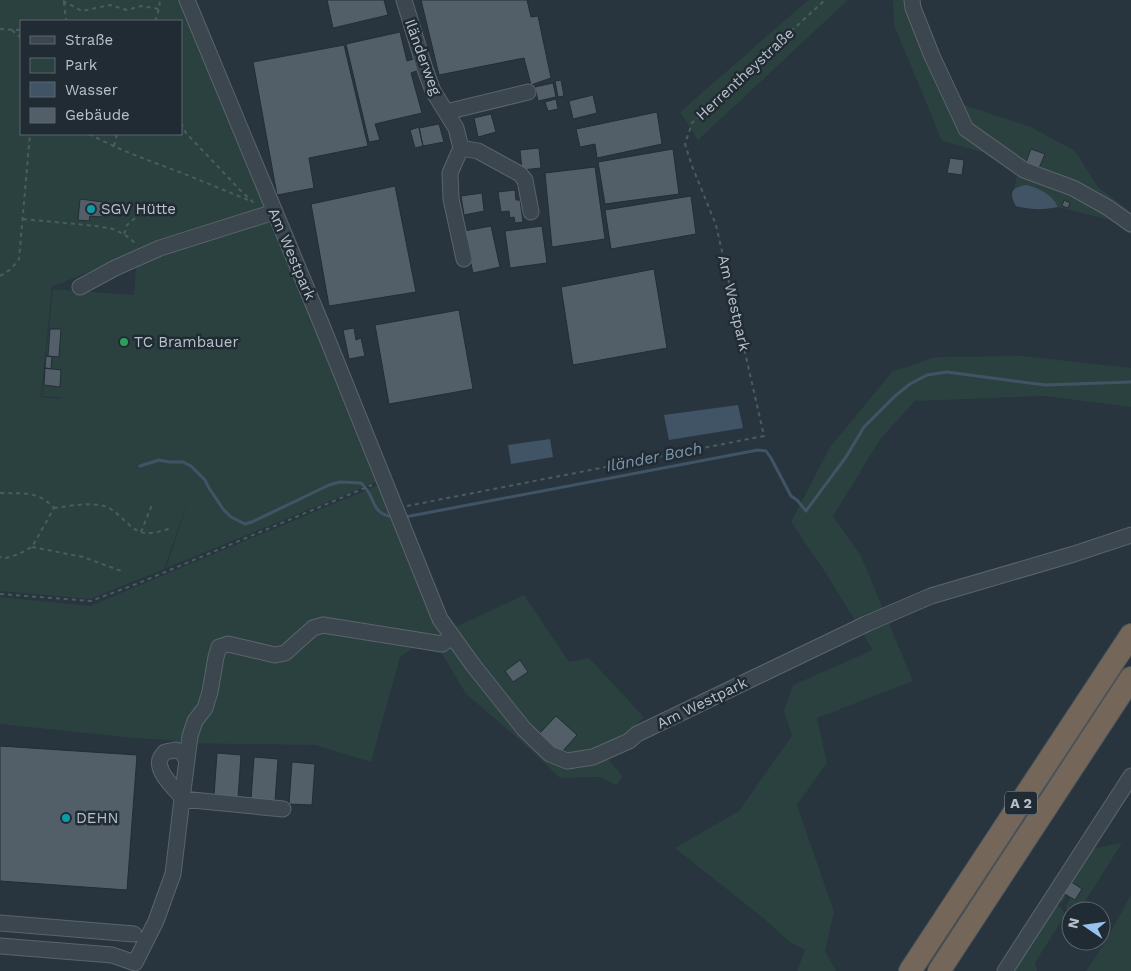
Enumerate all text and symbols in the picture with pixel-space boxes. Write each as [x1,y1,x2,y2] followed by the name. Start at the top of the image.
[401,16,445,98] street label: Iländerweg
[20,20,182,135] legend
[692,24,798,124] street label: Herrentheystraße
[65,31,113,49] text: Straße
[65,56,98,74] text: Park
[65,81,118,99] text: Wasser
[65,106,130,124] text: Gebäude
[101,200,176,218] place label: SGV Hütte
[85,203,97,215] marker: SGV Hütte
[265,205,320,303] street label: Am Westpark
[714,253,754,353] street label: Am Westpark
[134,333,239,351] place label: TC Brambauer
[118,336,130,348] marker: TC Brambauer
[604,438,704,476] water label: Iländer Bach
[654,673,751,733] street label: Am Westpark
[1005,791,1037,814] road number: A 2
[76,809,118,827] place label: DEHN
[60,812,72,824] marker: DEHN
[1061,901,1111,951] north arrow
[1064,916,1082,930] text: N

